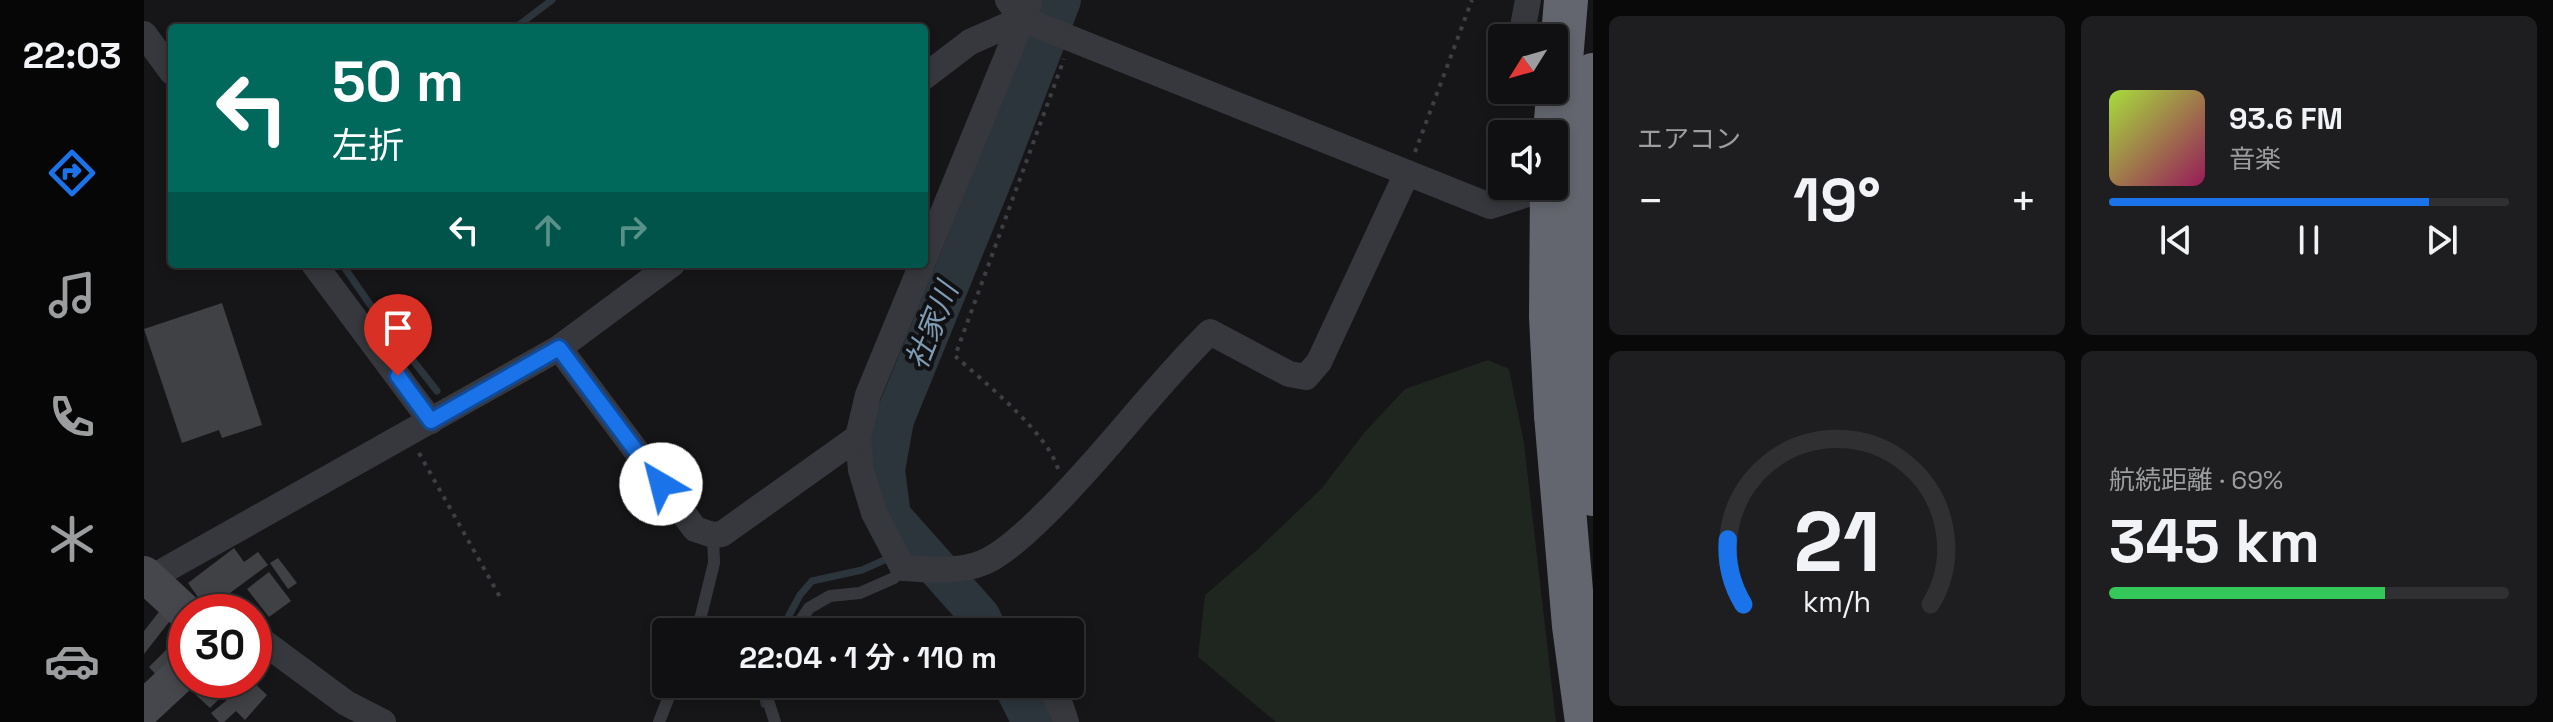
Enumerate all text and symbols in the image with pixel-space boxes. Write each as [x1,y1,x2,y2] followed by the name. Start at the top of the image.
[1488,24,1568,104] north arrow
[1488,24,1568,200] map controls
[23,33,121,79] text: 22:03
[332,46,464,117] text: 50 m
[200,56,304,160] icon: left
[2229,99,2343,138] text: 93.6 FM
[1488,120,1568,200] button: sound
[1637,122,1741,156] text: エアコン
[332,123,404,169] text: 左折
[2229,142,2281,176] text: 音楽
[44,145,100,201] icon: directions
[1793,162,1881,239] text: 19°
[1637,173,1664,229] text: −
[2010,173,2037,229] text: +
[442,208,486,252] icon: left
[526,208,570,252] icon: ahead
[610,208,654,252] icon: right
[2154,218,2198,262] icon: previous
[2287,218,2331,262] icon: pause
[2420,218,2464,262] icon: next
[44,267,100,323] icon: music
[897,274,968,375] water label: 社家川
[364,294,432,376] pin
[376,306,420,350] icon: arrive
[44,389,100,445] icon: phone
[619,442,703,526] position arrow
[2109,463,2283,497] text: 航続距離 · 69%
[1793,488,1881,594] text: 21
[2109,503,2320,580] text: 345 km
[44,511,100,567] icon: climate
[1803,584,1871,620] text: km/h
[168,594,272,698] speed limit sign: 30
[44,633,100,689] icon: car
[739,638,997,677] text: 22:04 · 1 分 · 110 m

